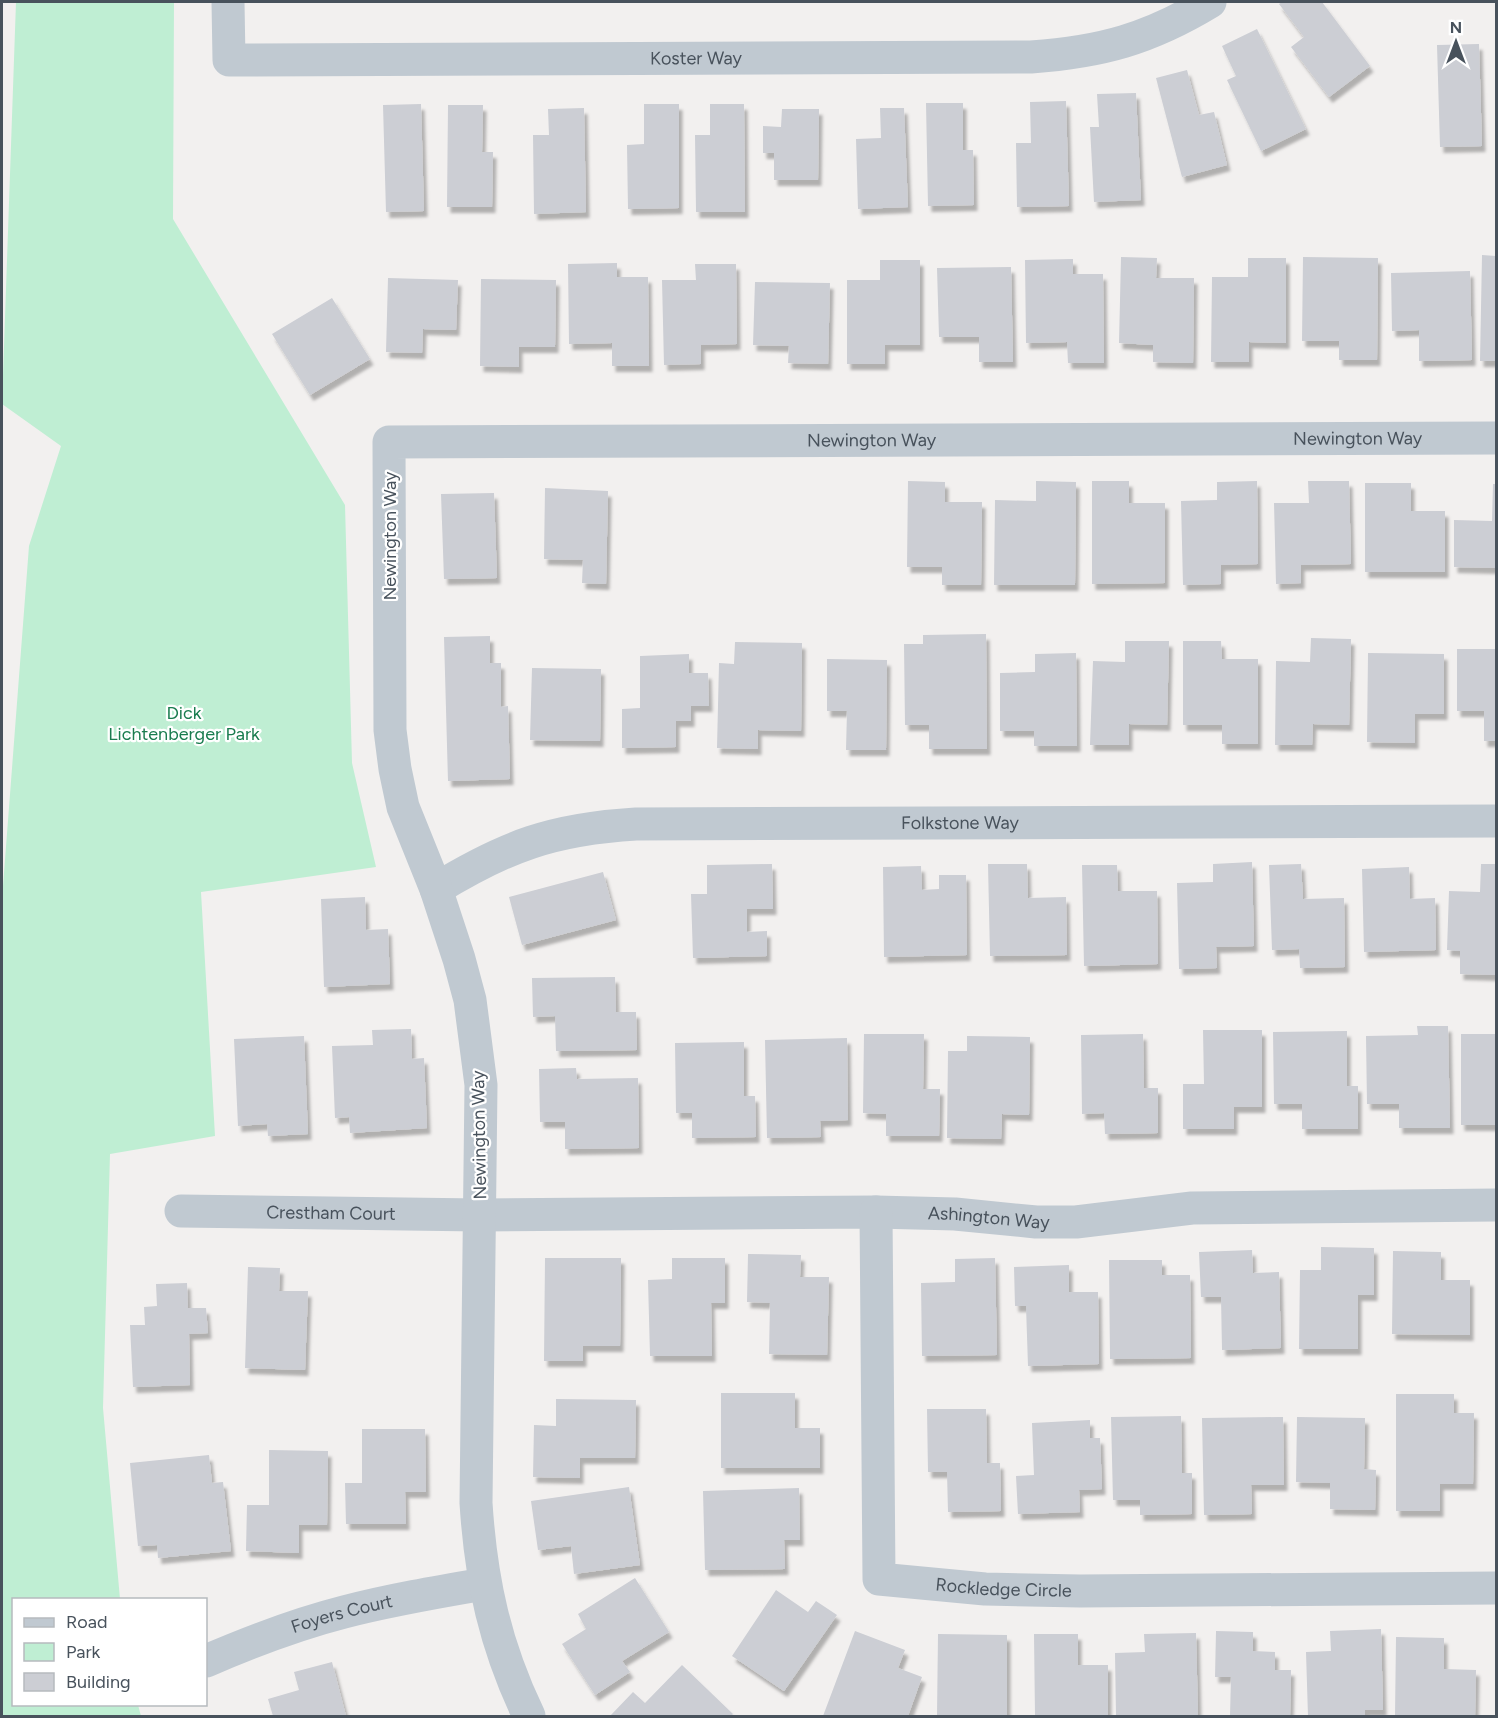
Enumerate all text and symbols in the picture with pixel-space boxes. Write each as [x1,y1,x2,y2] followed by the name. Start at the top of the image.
[1426,12,1486,72] north arrow
[1450,18,1462,37] text: N
[650,47,743,69] street label: Koster Way
[1293,427,1423,450] street label: Newington Way
[807,429,937,451] street label: Newington Way
[379,471,401,601] street label: Newington Way
[108,702,260,745] park label: Dick Lichtenberger Park
[901,812,1020,834] street label: Folkstone Way
[467,1070,491,1200] street label: Newington Way
[266,1201,396,1225] street label: Crestham Court
[928,1202,1050,1233] street label: Ashington Way
[935,1573,1072,1602] street label: Rockledge Circle
[288,1590,395,1638] street label: Foyers Court
[12,1598,207,1706] legend
[66,1611,107,1633] text: Road
[66,1641,101,1663] text: Park
[66,1671,131,1693] text: Building

